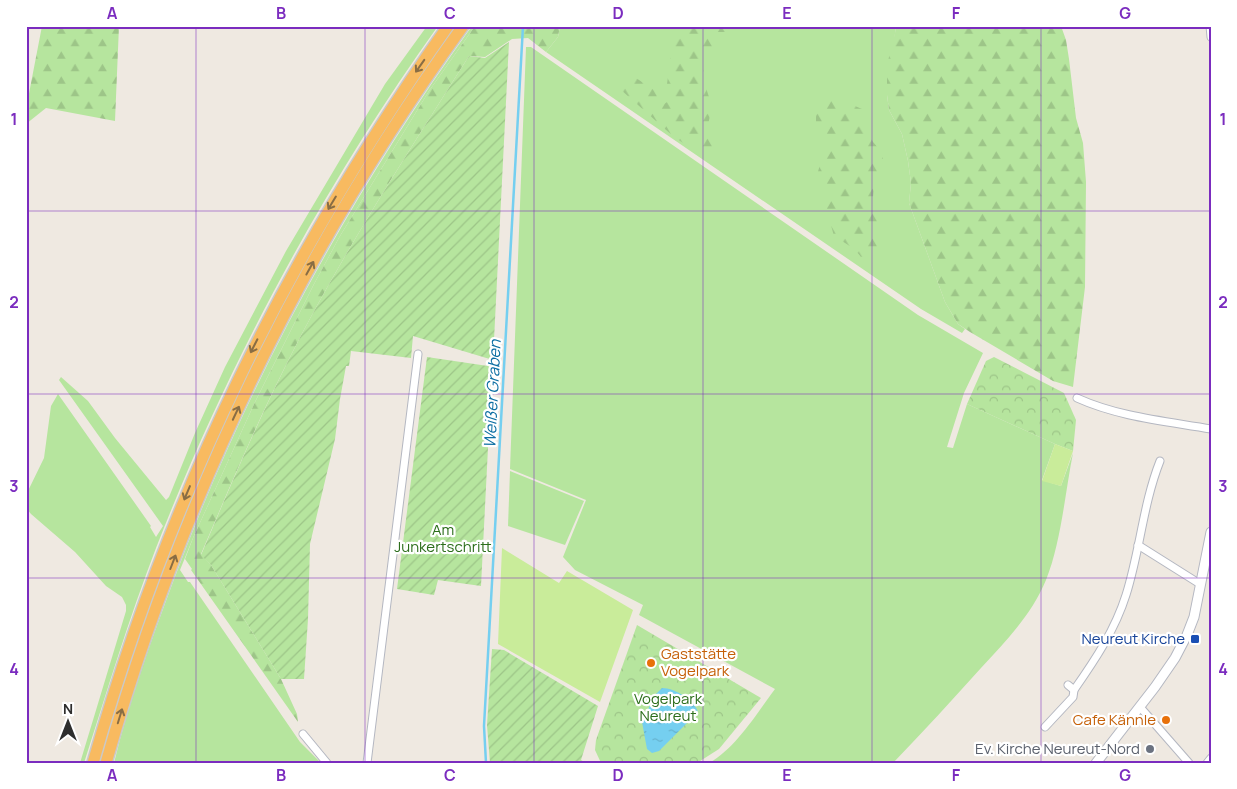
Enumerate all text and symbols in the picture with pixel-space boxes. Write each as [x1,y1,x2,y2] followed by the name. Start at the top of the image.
[107,2,118,24] text: A
[276,2,286,24] text: B
[444,2,456,24] text: C
[612,2,624,24] text: D
[782,2,792,24] text: E
[952,2,961,24] text: F
[1119,2,1131,24] text: G
[415,59,425,73] one-way arrow
[10,108,18,130] text: 1
[1219,108,1227,130] text: 1
[327,196,337,210] one-way arrow
[306,261,315,276] one-way arrow
[9,291,19,313] text: 2
[1218,291,1228,313] text: 2
[249,338,259,353] one-way arrow
[478,339,506,449] water label: Weißer Graben
[232,406,241,421] one-way arrow
[9,475,19,497] text: 3
[1218,475,1228,497] text: 3
[181,485,191,500] one-way arrow
[394,519,492,557] park label: Am Junkertschritt
[169,555,178,571] one-way arrow
[1081,628,1185,649] place label: Neureut Kirche
[1189,633,1201,645] marker: Neureut Kirche
[661,643,736,681] place label: Gaststätte Vogelpark
[645,657,657,669] marker: Gaststätte Vogelpark
[9,658,19,680] text: 4
[1218,658,1228,680] text: 4
[634,688,703,726] park label: Vogelpark Neureut
[42,696,92,746] north arrow
[63,699,73,718] text: N
[115,708,125,724] one-way arrow
[1073,709,1156,730] place label: Cafe Kännle
[1160,714,1172,726] marker: Cafe Kännle
[975,738,1140,759] place label: Ev. Kirche Neureut-Nord
[1144,743,1156,755] marker: Ev. Kirche Neureut-Nord
[107,764,118,786] text: A
[276,764,286,786] text: B
[444,764,456,786] text: C
[612,764,624,786] text: D
[782,764,792,786] text: E
[952,764,961,786] text: F
[1119,764,1131,786] text: G

